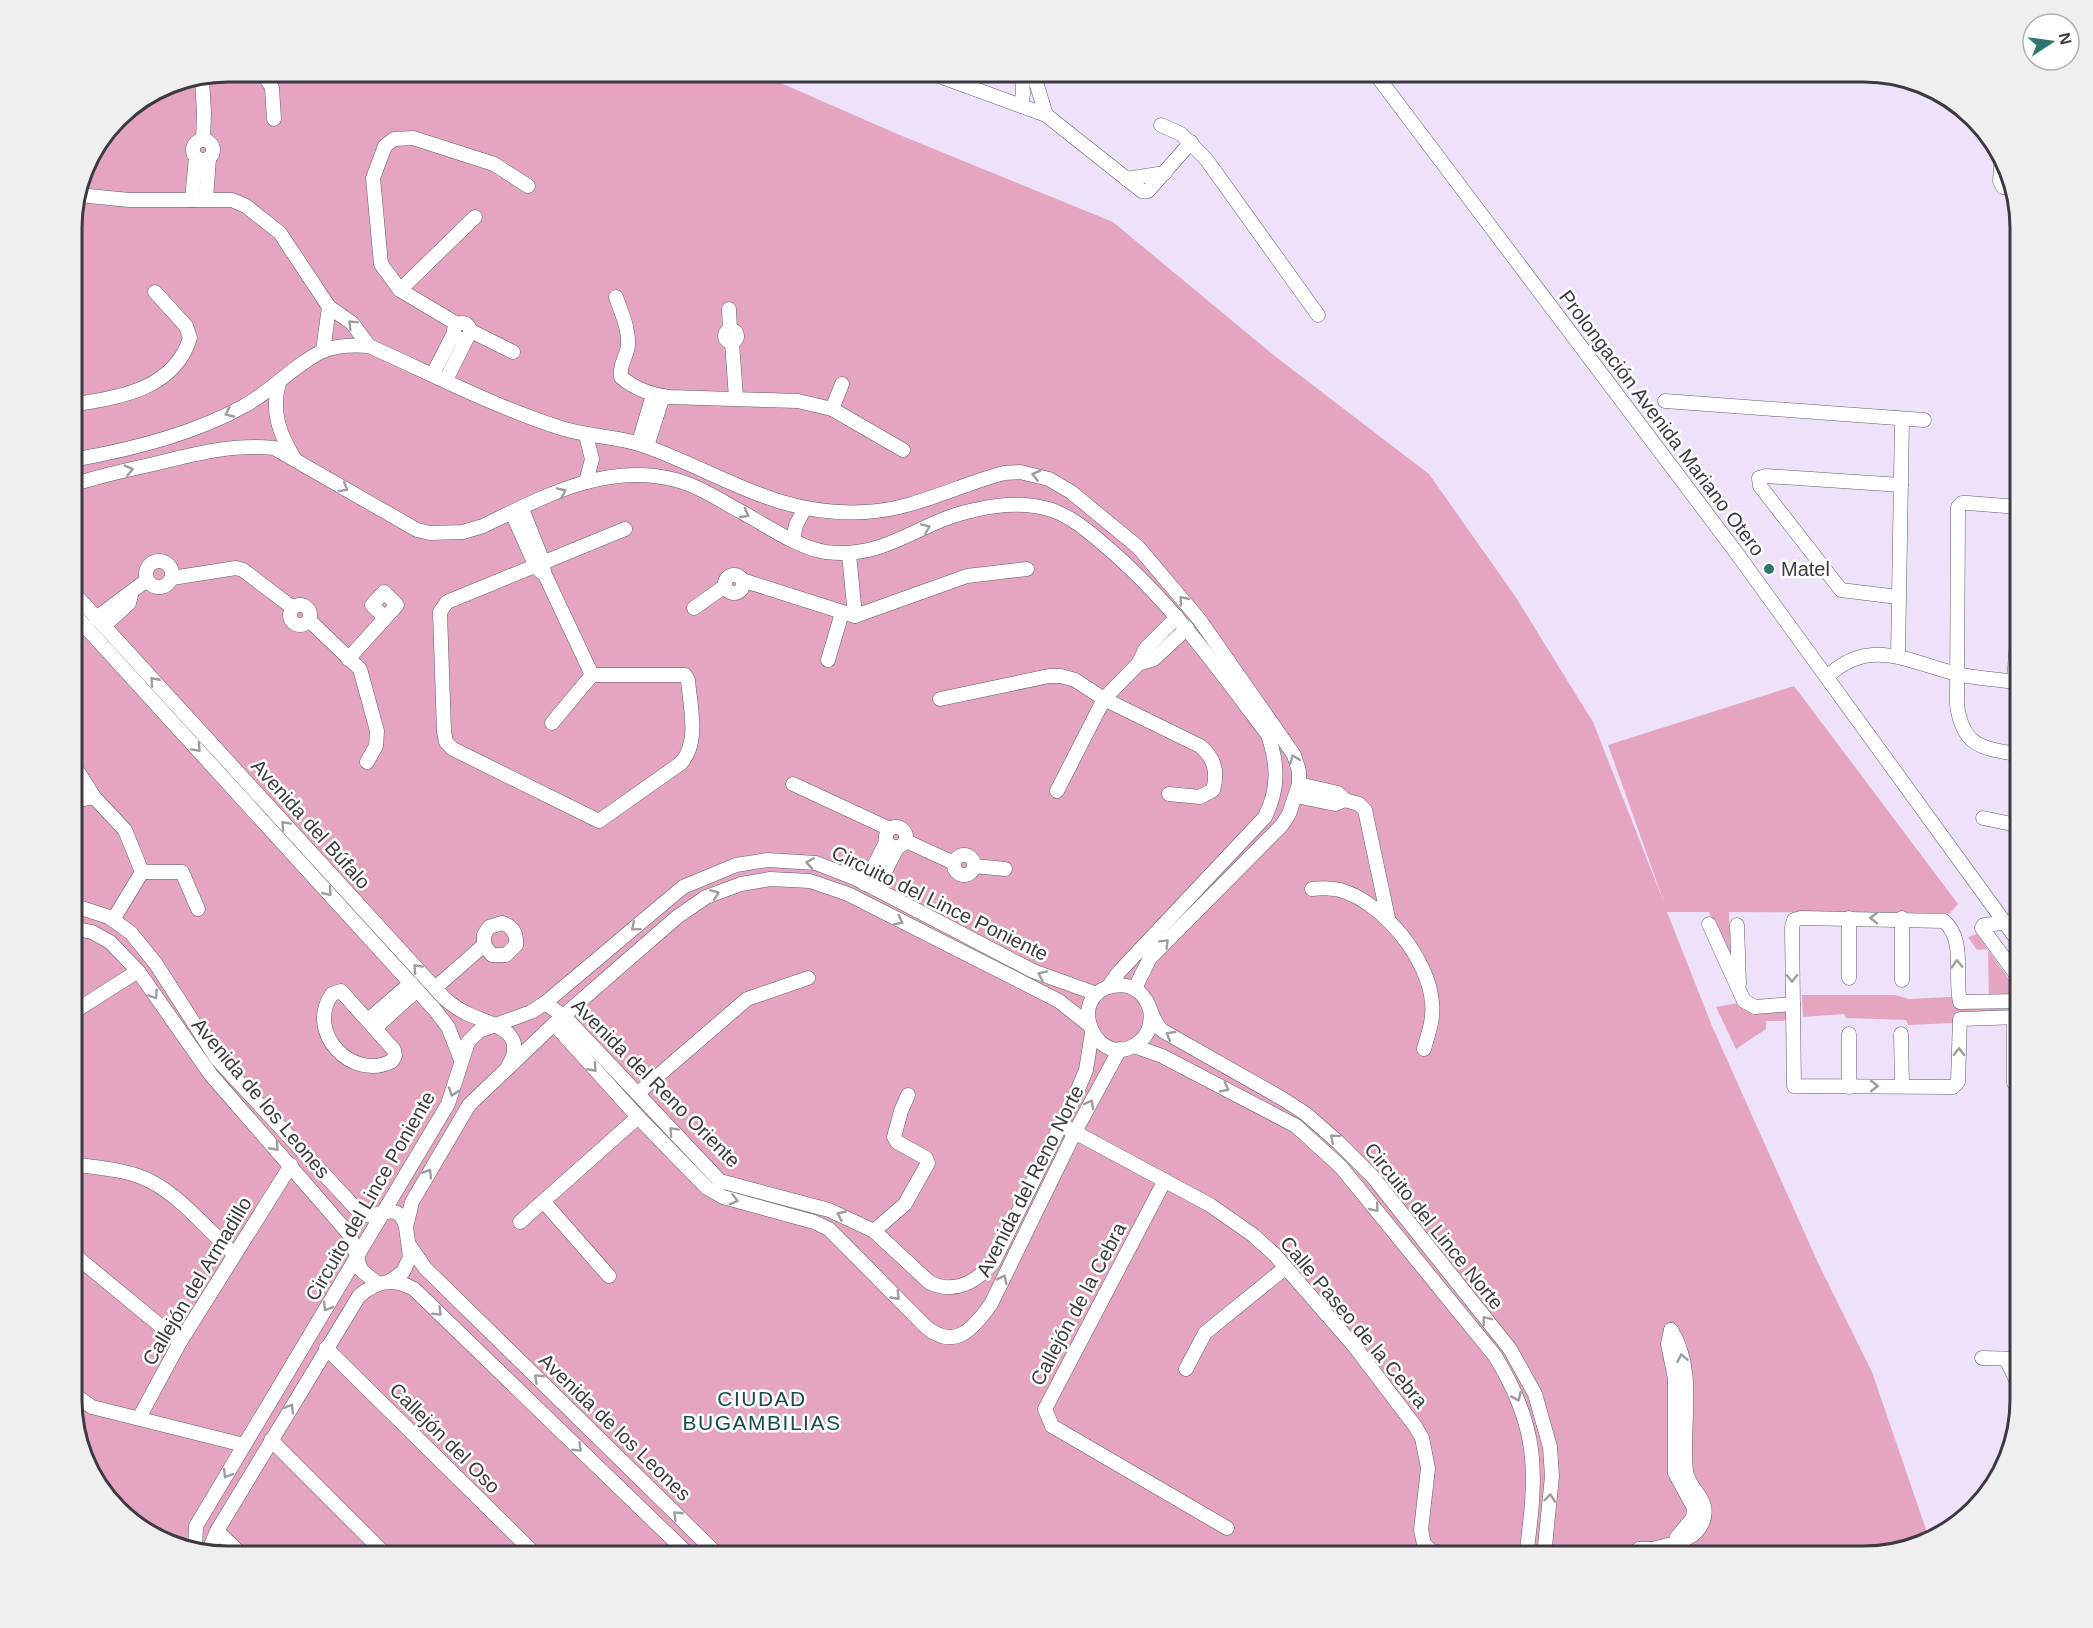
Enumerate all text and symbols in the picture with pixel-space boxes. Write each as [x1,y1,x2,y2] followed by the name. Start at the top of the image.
[2021,12,2081,72] north arrow
[2056,31,2075,46] text: N
[1555,286,1769,560] street label: Prolongación Avenida Mariano Otero
[348,320,359,331] one-way arrow
[224,405,235,417] one-way arrow
[123,464,133,477] one-way arrow
[1031,470,1041,483] one-way arrow
[338,481,348,492] one-way arrow
[555,487,566,499] one-way arrow
[739,507,749,518] one-way arrow
[920,523,931,535] one-way arrow
[1781,558,1830,580] place label: Matel
[1762,562,1776,576] marker: Matel
[1179,595,1190,606] one-way arrow
[150,677,161,688] one-way arrow
[190,741,201,752] one-way arrow
[1289,754,1302,765] one-way arrow
[247,755,375,893] street label: Avenida del Búfalo
[281,821,292,831] one-way arrow
[828,841,1052,965] street label: Circuito del Lince Poniente
[806,858,815,870] one-way arrow
[321,885,332,896] one-way arrow
[709,889,720,901] one-way arrow
[1870,912,1879,924] one-way arrow
[893,914,904,926] one-way arrow
[631,920,642,931] one-way arrow
[1158,940,1169,950] one-way arrow
[1951,960,1964,969] one-way arrow
[413,965,424,975] one-way arrow
[1037,970,1048,982] one-way arrow
[1786,974,1799,983] one-way arrow
[147,989,159,999] one-way arrow
[567,994,745,1172] street label: Avenida del Reno Oriente
[188,1014,334,1182] street label: Avenida de los Leones
[1166,1030,1176,1042] one-way arrow
[1952,1048,1965,1057] one-way arrow
[586,1061,597,1071] one-way arrow
[1869,1080,1878,1092] one-way arrow
[1218,1081,1229,1092] one-way arrow
[972,1082,1088,1280] street label: Avenida del Reno Norte
[447,1086,460,1097] one-way arrow
[301,1087,439,1305] street label: Circuito del Lince Poniente
[1083,1100,1094,1111] one-way arrow
[669,1127,680,1138] one-way arrow
[1331,1135,1342,1146] one-way arrow
[1360,1138,1508,1314] street label: Circuito del Lince Norte
[268,1141,279,1151] one-way arrow
[420,1169,432,1179] one-way arrow
[138,1193,256,1369] street label: Callejón del Armadillo
[728,1193,738,1205] one-way arrow
[1368,1201,1379,1212] one-way arrow
[836,1211,847,1223] one-way arrow
[1026,1218,1131,1389] street label: Callejón de la Cebra
[1276,1232,1433,1413] street label: Calle Paseo de la Cebra
[995,1274,1007,1285] one-way arrow
[889,1289,900,1300] one-way arrow
[323,1301,335,1311] one-way arrow
[431,1305,441,1316] one-way arrow
[1483,1316,1494,1327] one-way arrow
[535,1349,695,1505] street label: Avenida de los Leones
[1676,1353,1689,1363] one-way arrow
[535,1375,546,1386] one-way arrow
[385,1378,505,1498] street label: Callejón del Oso
[683,1387,841,1434] district label: CIUDAD BUGAMBILIAS
[1510,1390,1522,1401] one-way arrow
[282,1404,294,1414] one-way arrow
[570,1440,581,1451] one-way arrow
[223,1468,234,1478] one-way arrow
[1543,1493,1556,1502] one-way arrow
[674,1511,684,1522] one-way arrow

